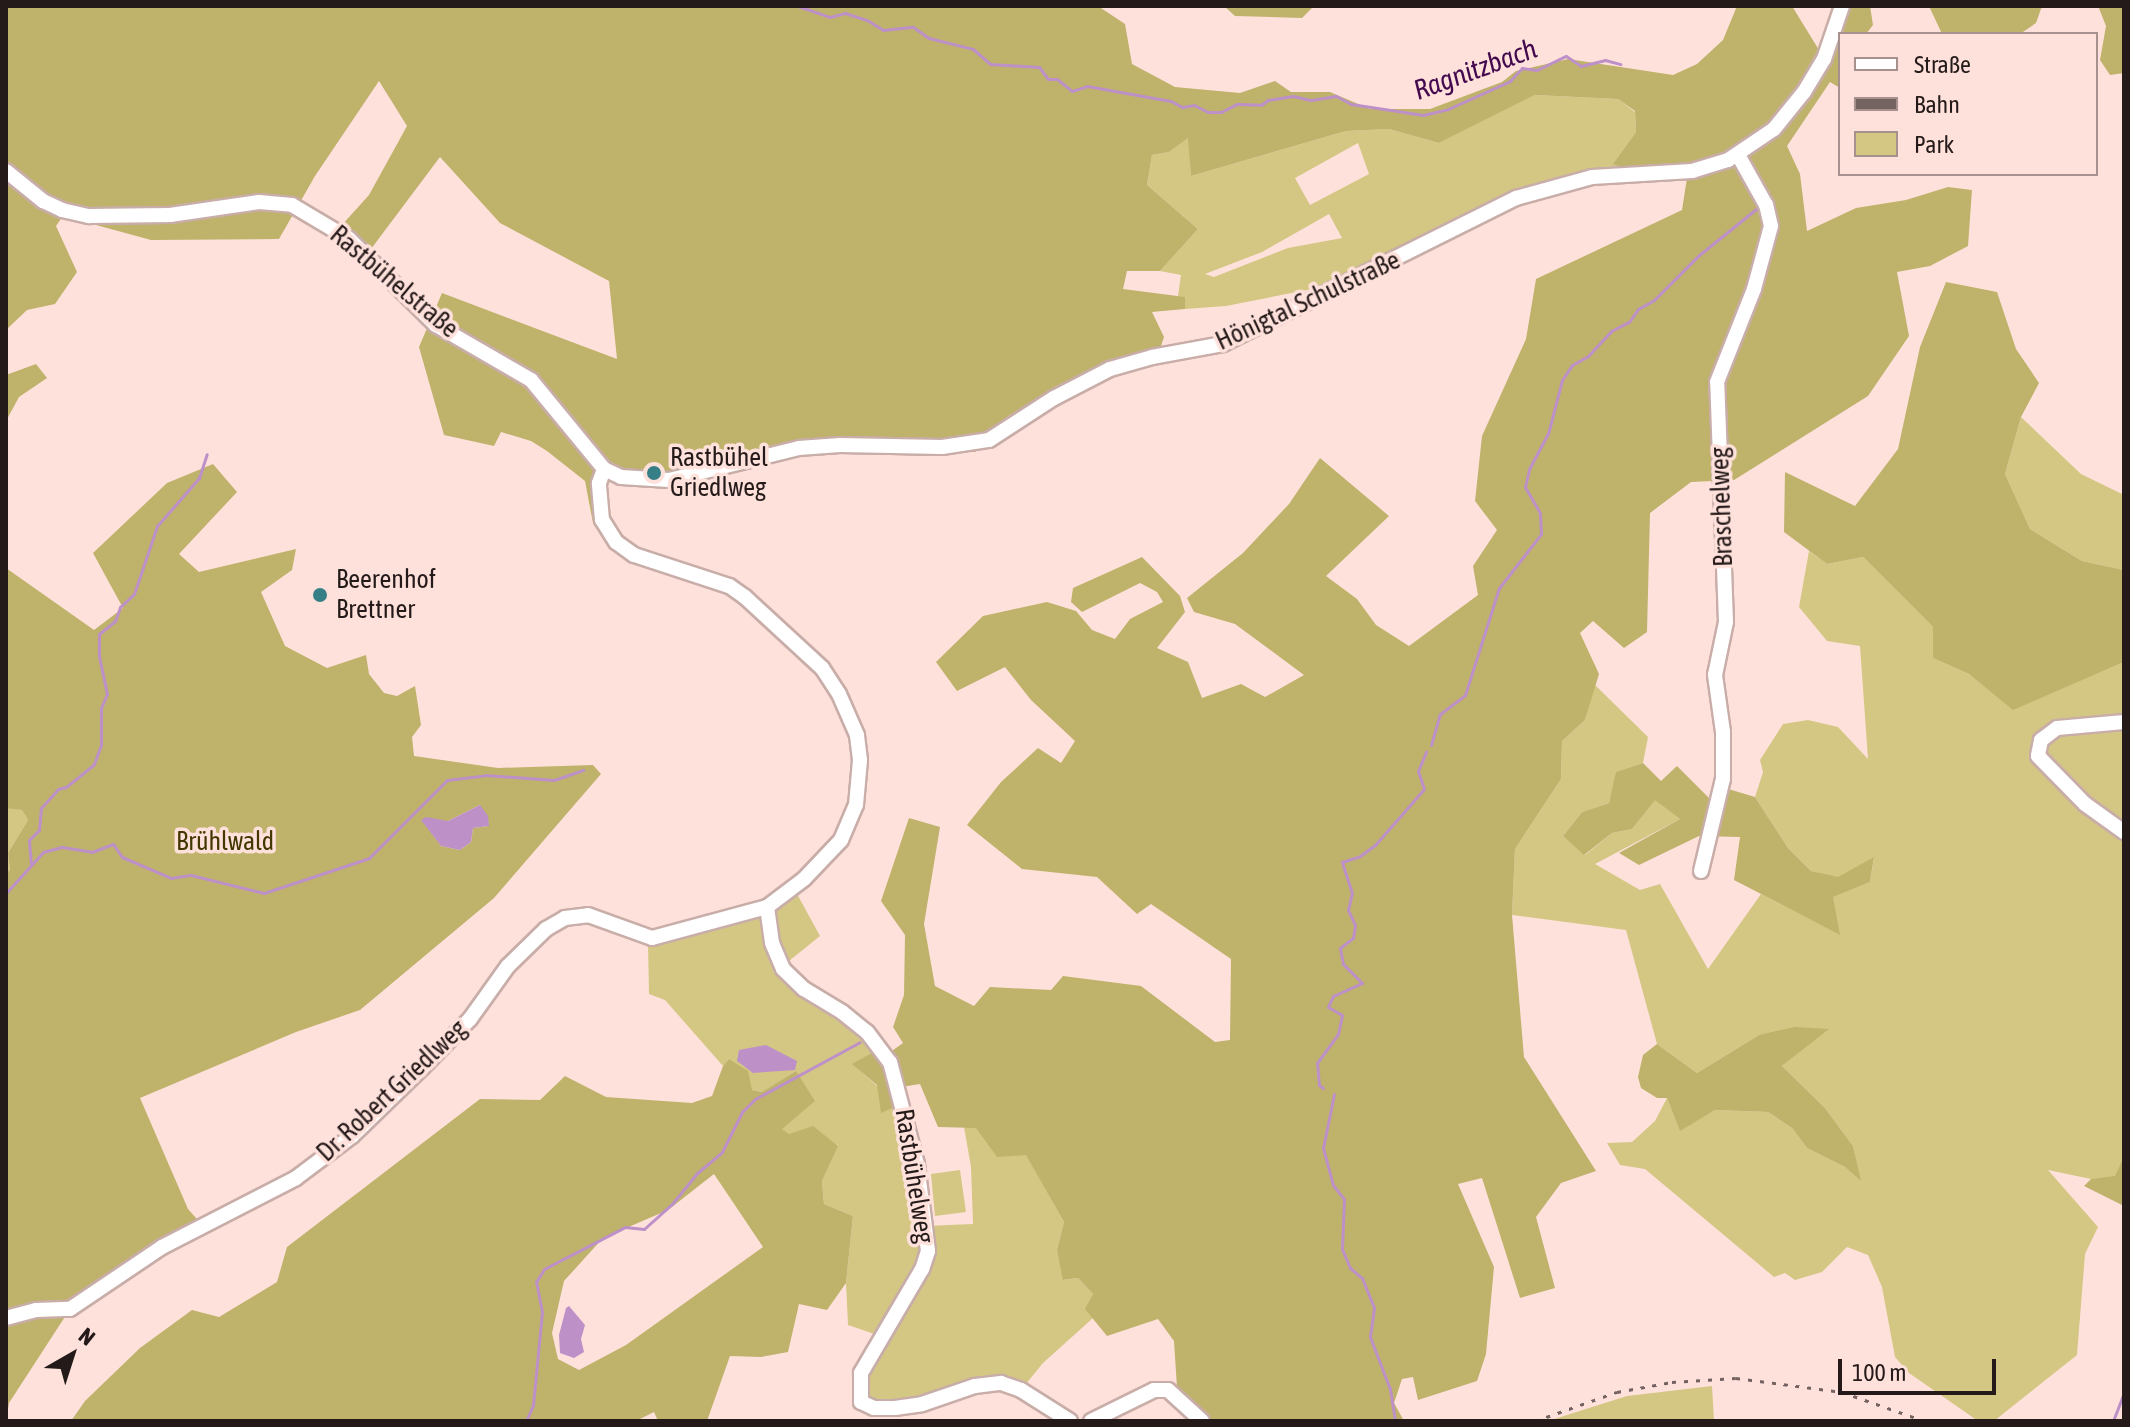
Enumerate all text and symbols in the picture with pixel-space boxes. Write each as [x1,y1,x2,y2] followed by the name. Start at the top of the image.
[1409,31,1541,107] water label: Ragnitzbach
[1838,32,2098,176] legend
[1914,51,1971,78] text: Straße
[1914,91,1960,118] text: Bahn
[1914,131,1954,158] text: Park
[324,219,464,345] street label: Rastbühelstraße
[1211,245,1405,357] street label: Hönigtal Schulstraße
[670,442,768,504] place label: Rastbühel Griedlweg
[1704,447,1740,567] street label: Braschelweg
[645,464,663,482] marker: Rastbühel Griedlweg
[336,564,436,626] place label: Beerenhof Brettner
[311,586,329,604] marker: Beerenhof Brettner
[176,826,274,858] park label: Brühlwald
[311,1014,473,1168] street label: Dr. Robert Griedlweg
[888,1106,940,1246] street label: Rastbühelweg
[32,1315,112,1395] north arrow
[74,1322,100,1351] text: N
[1842,1343,2000,1393] scale bar
[1852,1359,1906,1386] text: 100 m

